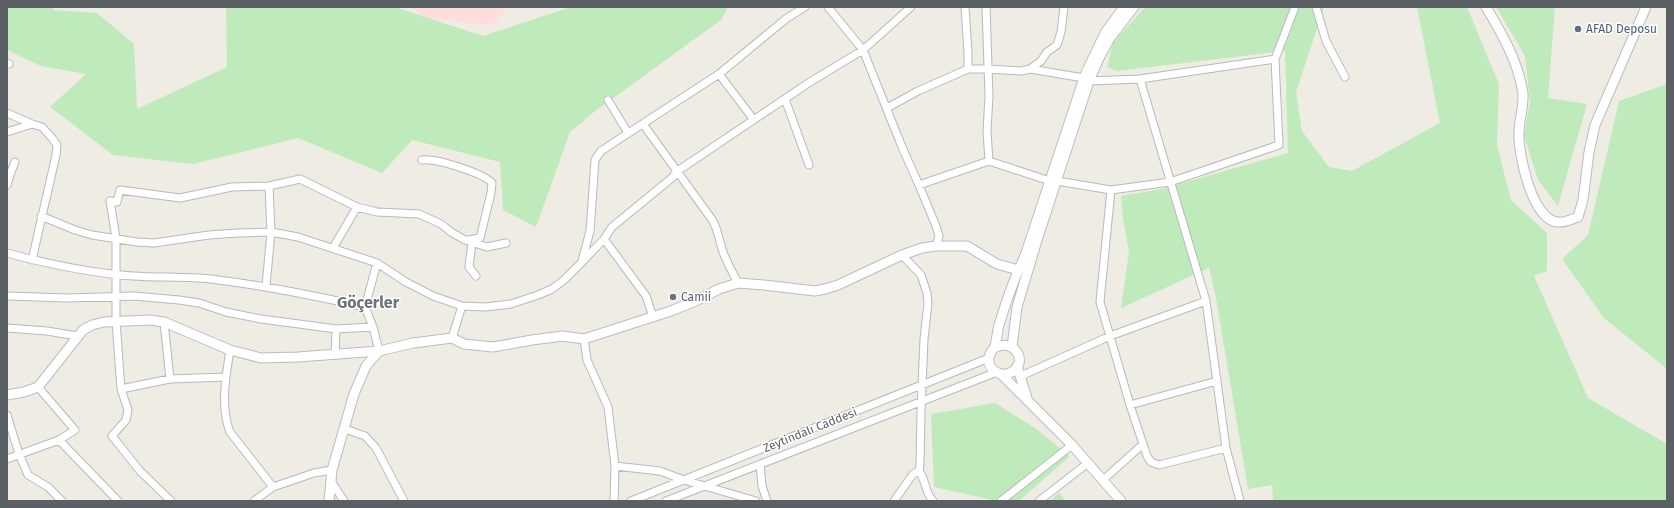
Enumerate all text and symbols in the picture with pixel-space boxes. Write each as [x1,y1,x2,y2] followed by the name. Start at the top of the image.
[1586,22,1657,36] place label: AFAD Deposu
[1573,24,1583,34] marker: AFAD Deposu
[681,290,711,304] place label: Camii
[668,292,678,302] marker: Camii
[337,293,400,313] district label: Göçerler
[761,405,859,455] street label: Zeytindalı Caddesi

